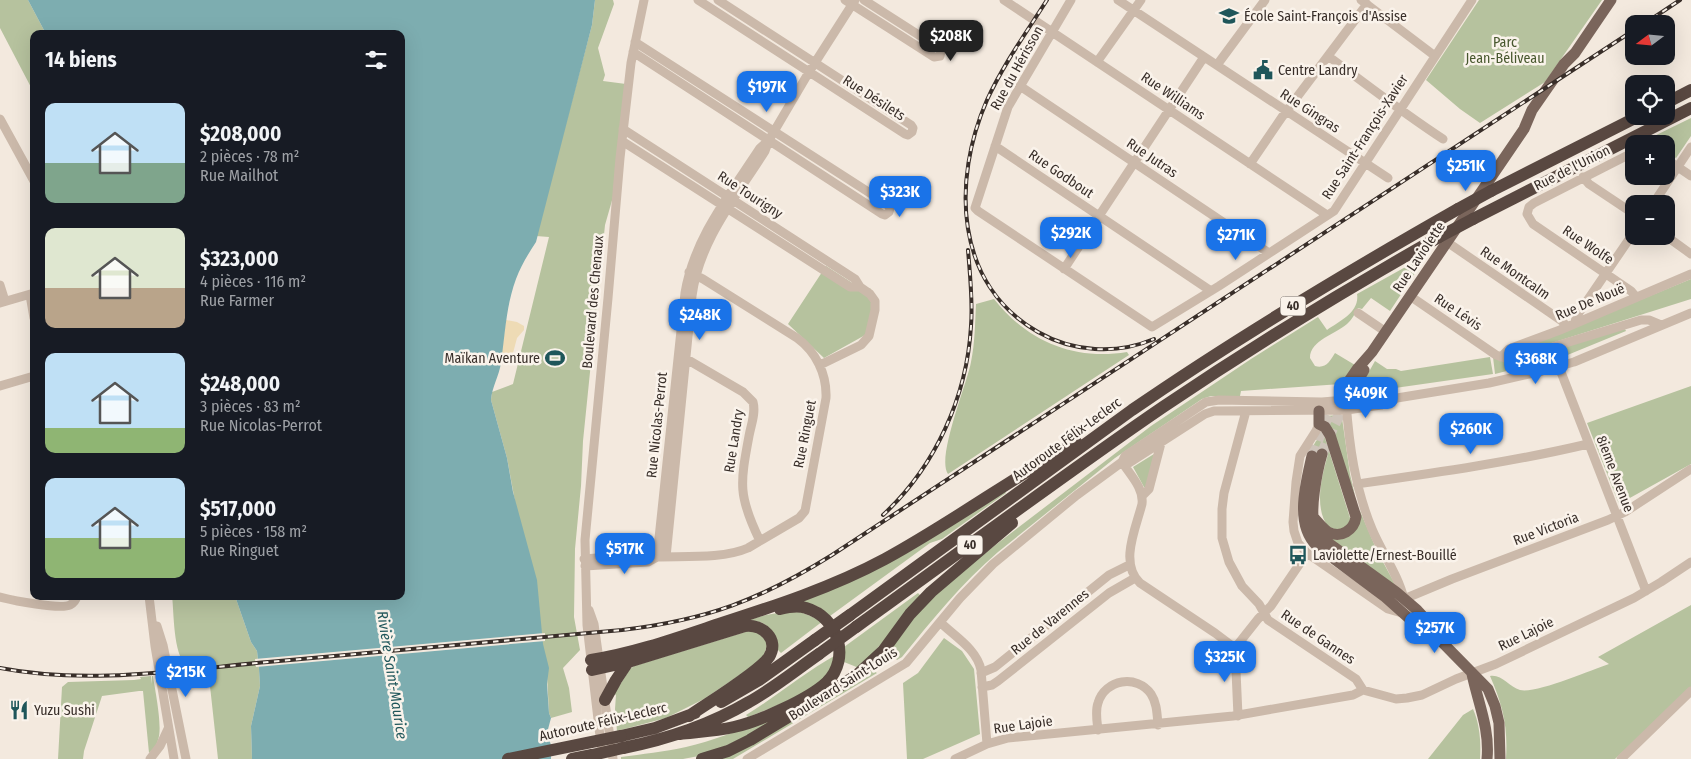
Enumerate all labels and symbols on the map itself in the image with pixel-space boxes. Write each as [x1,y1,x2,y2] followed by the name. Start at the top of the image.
[1218,5,1240,27] school or university icon: École Saint-François d'Assise
[1244,7,1407,25] place label: École Saint-François d'Assise
[1625,15,1675,65] north arrow
[916,20,986,62] pin: $208K
[987,23,1047,113] street label: Rue du Hérisson
[1466,34,1544,67] park label: Parc Jean-Béliveau
[1252,59,1274,81] public building icon: Centre Landry
[1278,62,1358,79] place label: Centre Landry
[1138,68,1208,124] street label: Rue Williams
[732,70,802,113] pin: $197K
[1318,71,1412,203] street label: Rue Saint-François-Xavier
[840,72,908,124] street label: Rue Désilets
[1277,85,1343,137] street label: Rue Gingras
[1123,135,1181,181] street label: Rue Jutras
[1531,142,1613,194] street label: Rue de l'Union
[1025,146,1097,202] street label: Rue Godbout
[1431,150,1501,192] pin: $251K
[714,168,786,223] street label: Rue Tourigny
[865,176,935,218] pin: $323K
[1036,216,1106,259] pin: $292K
[1201,218,1271,261] pin: $271K
[1389,218,1449,296] street label: Rue Laviolette
[1559,222,1617,268] street label: Rue Wolfe
[579,234,607,369] street label: Boulevard des Chenaux
[1477,243,1553,303] street label: Rue Montcalm
[1553,280,1627,324] street label: Rue De Nouë
[1431,290,1485,334] street label: Rue Lévis
[1280,296,1306,316] road number: 40
[665,298,735,341] pin: $248K
[1501,342,1571,385] pin: $368K
[544,347,566,369] sports icon: Maïkan Aventure
[445,350,540,367] place label: Maïkan Aventure
[643,371,671,479] street label: Rue Nicolas-Perrot
[1331,376,1401,419] pin: $409K
[1009,394,1125,484] street label: Autoroute Félix-Leclerc
[790,398,820,469] street label: Rue Ringuet
[721,407,748,474] street label: Rue Landry
[1436,412,1506,455] pin: $260K
[1593,433,1637,515] street label: 8ieme Avenue
[1511,509,1581,549] street label: Rue Victoria
[590,532,660,575] pin: $517K
[958,536,982,554] road number: 40
[1287,544,1309,566] bus stop icon: Laviolette/Ernest-Bouillé
[1313,547,1457,564] place label: Laviolette/Ernest-Bouillé
[1008,585,1092,659] street label: Rue de Varennes
[1278,606,1358,668] street label: Rue de Gannes
[373,610,411,740] water label: Rivière Saint-Maurice
[1400,612,1470,654] pin: $257K
[1496,613,1556,655] street label: Rue Lajoie
[1190,640,1260,683] pin: $325K
[785,644,901,724] street label: Boulevard Saint-Louis
[151,656,221,698] pin: $215K
[8,699,30,721] restaurant icon: Yuzu Sushi
[537,699,669,745] street label: Autoroute Félix-Leclerc
[34,702,95,719] place label: Yuzu Sushi
[992,712,1054,738] street label: Rue Lajoie

